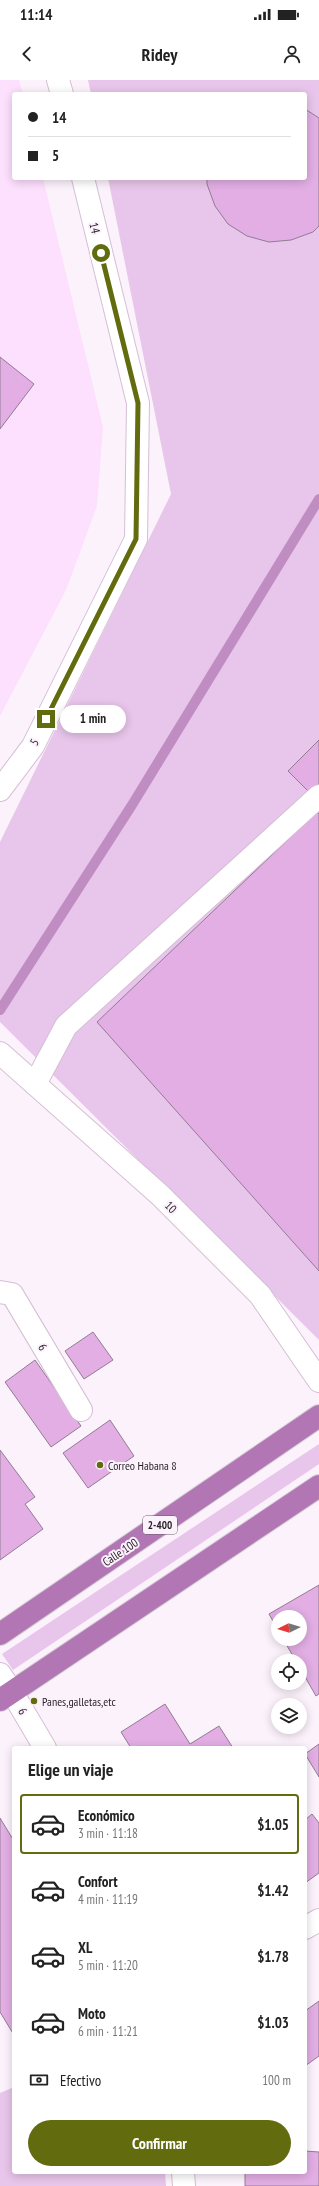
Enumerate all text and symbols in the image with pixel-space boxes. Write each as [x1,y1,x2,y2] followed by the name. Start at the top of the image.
[20,5,52,24] text: 11:14
[16,43,38,65] icon: back
[142,43,177,66] text: Ridey
[281,43,303,65] icon: person
[52,108,66,127] text: 14
[52,146,59,165] text: 5
[86,221,104,236] street label: 14
[92,244,110,262] route start
[60,705,126,733] callout: 1 min
[37,710,55,728] route end
[80,710,106,727] text: 1 min
[26,736,42,748] street label: 5
[162,1198,180,1216] street label: 10
[35,1341,51,1353] street label: 6
[108,1458,177,1473] place label: Correo Habana 8
[95,1460,105,1470] marker: Correo Habana 8
[143,1516,177,1534] road number: 2-400
[99,1535,141,1569] street label: Calle 100
[271,1610,307,1646] north arrow
[271,1610,307,1734] map controls
[271,1654,307,1690] button: locate
[42,1694,116,1709] place label: Panes,galletas,etc
[29,1696,39,1706] marker: Panes,galletas,etc
[271,1698,307,1734] button: layers
[15,1705,31,1717] street label: 6
[28,1758,113,1781] text: Elige un viaje
[30,1806,66,1842] icon: car
[78,1806,135,1825] text: Económico
[257,1815,289,1834] text: $1.05
[78,1825,138,1842] text: 3 min · 11:18
[30,1872,66,1908] icon: car
[78,1872,118,1891] text: Confort
[257,1881,289,1900] text: $1.42
[78,1891,138,1908] text: 4 min · 11:19
[30,1938,66,1974] icon: car
[78,1938,92,1957] text: XL
[257,1947,289,1966] text: $1.78
[78,1957,138,1974] text: 5 min · 11:20
[30,2004,66,2040] icon: car
[78,2004,106,2023] text: Moto
[257,2013,289,2032] text: $1.03
[78,2023,138,2040] text: 6 min · 11:21
[28,2069,50,2091] icon: cash
[60,2071,101,2090] text: Efectivo
[262,2072,291,2089] text: 100 m
[28,2120,291,2166] button: Confirmar

